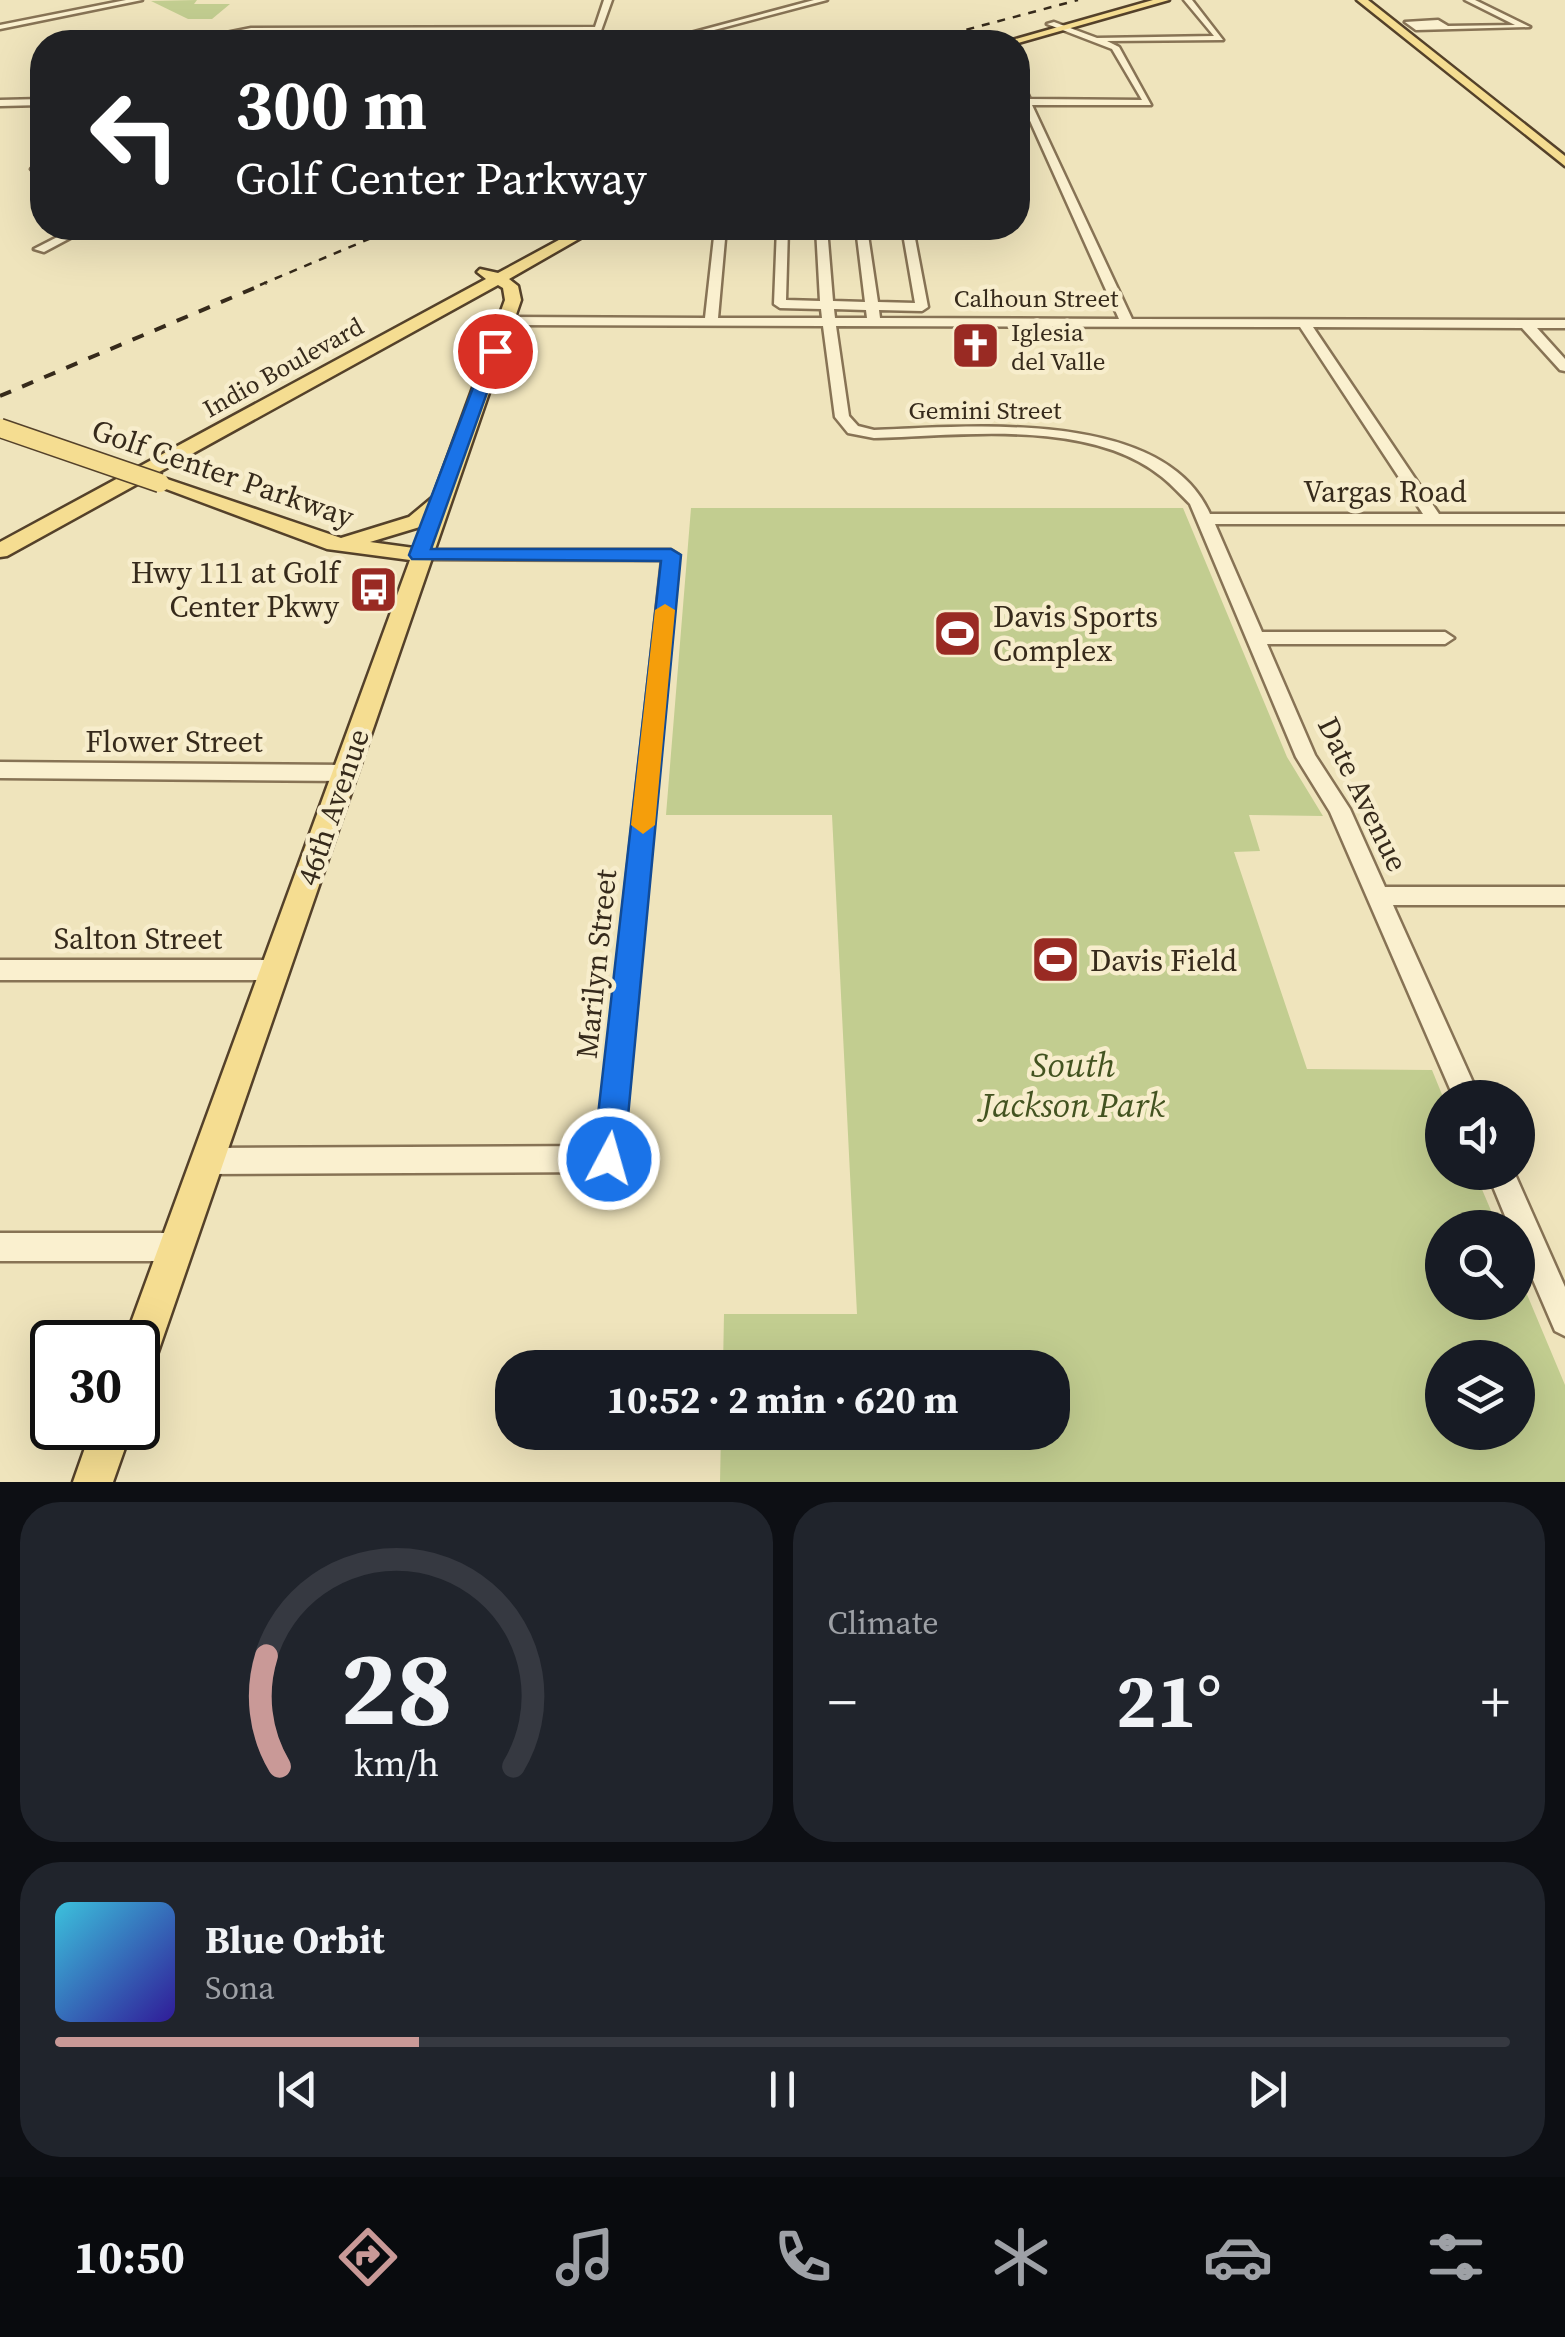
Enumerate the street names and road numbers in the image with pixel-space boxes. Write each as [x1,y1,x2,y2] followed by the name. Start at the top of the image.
[954,281,1119,315] street label: Calhoun Street
[197,309,369,425] street label: Indio Boulevard
[909,393,1062,427] street label: Gemini Street
[87,409,360,537] street label: Golf Center Parkway
[1303,471,1467,512] street label: Vargas Road
[1308,710,1418,878] street label: Date Avenue
[85,721,263,762] street label: Flower Street
[287,723,379,891] street label: 46th Avenue
[566,867,626,1061] street label: Marilyn Street
[54,918,223,959] street label: Salton Street

